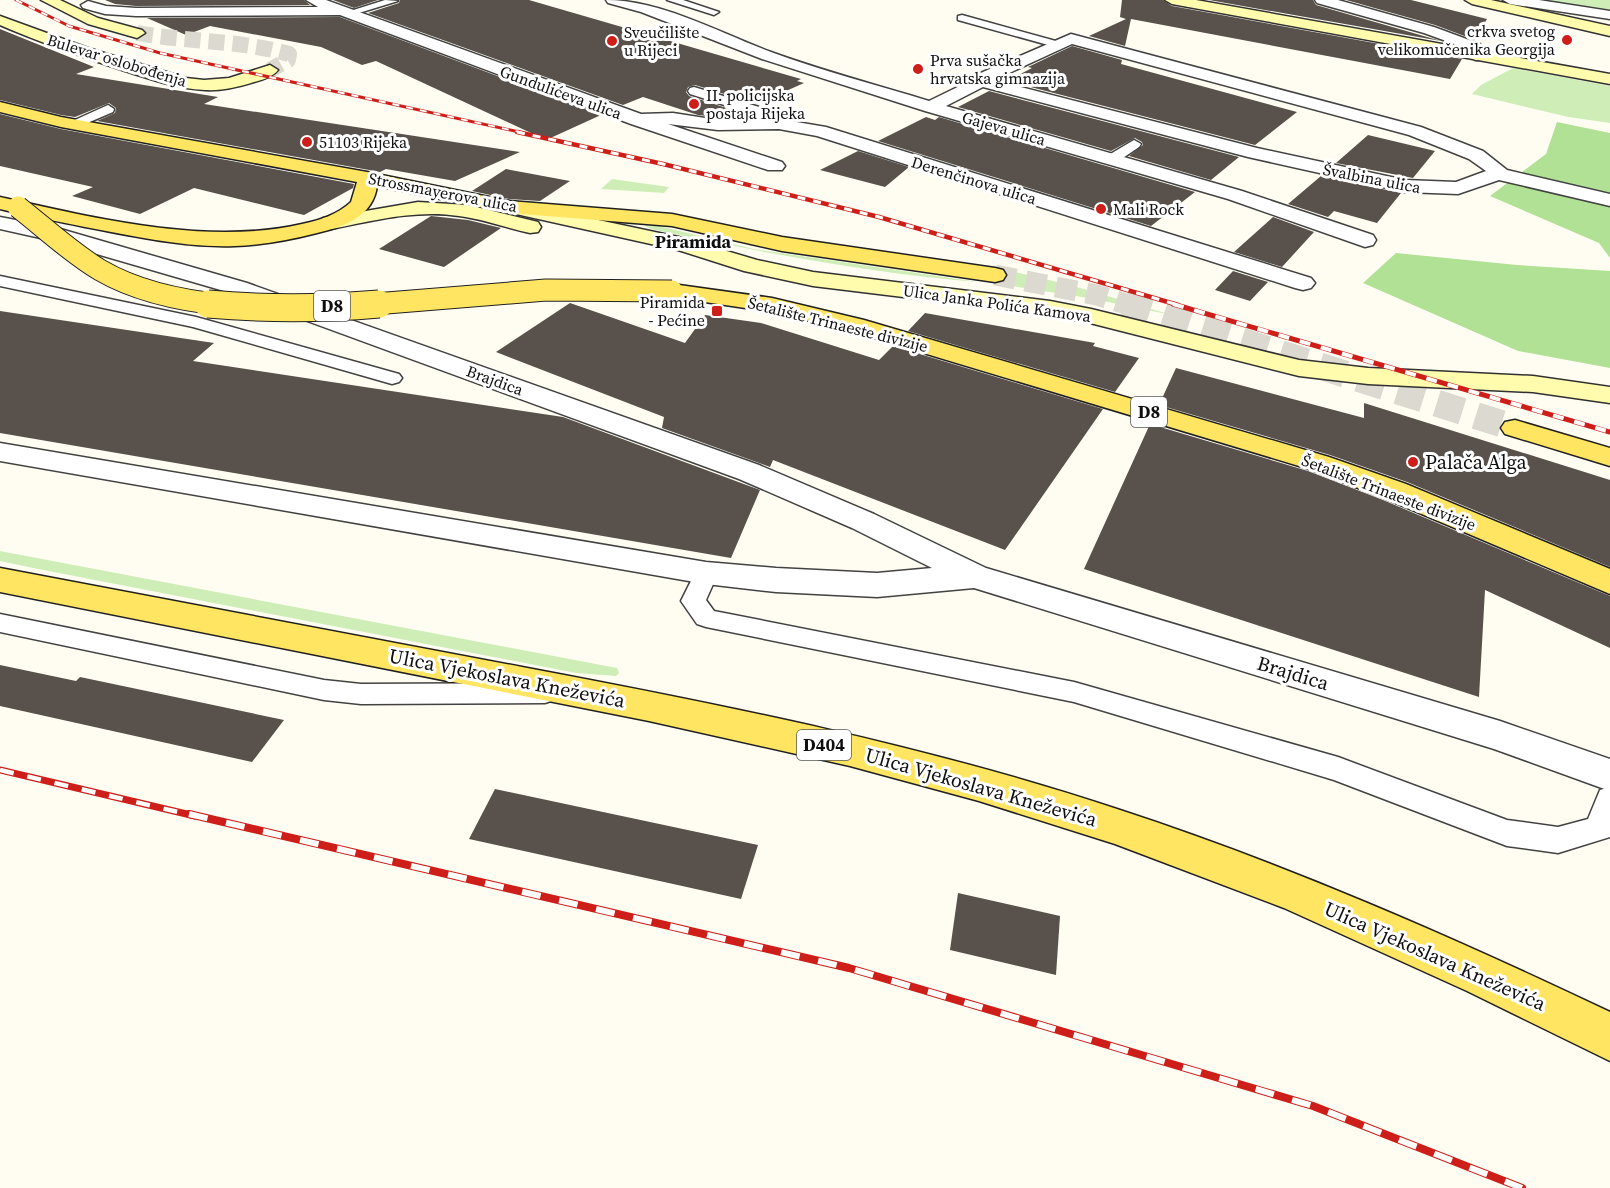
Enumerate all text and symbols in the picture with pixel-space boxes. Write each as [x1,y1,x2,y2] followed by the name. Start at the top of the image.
[1378,20,1556,60] place label: crkva svetog velikomučenika Georgija
[624,21,699,61] place label: Sveučilište u Rijeci
[45,28,190,92] street label: Bulevar oslobođenja
[1560,33,1574,47] marker: crkva svetog velikomučenika Georgija
[605,34,619,48] marker: Sveučilište u Rijeci
[930,49,1066,89] place label: Prva sušačka hrvatska gimnazija
[497,60,626,125] street label: Gundulićeva ulica
[911,62,925,76] marker: Prva sušačka hrvatska gimnazija
[706,84,806,124] place label: II. policijska postaja Rijeka
[687,97,701,111] marker: II. policijska postaja Rijeka
[960,106,1049,151] street label: Gajeva ulica
[319,131,408,153] place label: 51103 Rijeka
[300,135,314,149] marker: 51103 Rijeka
[909,151,1040,210] street label: Derenčinova ulica
[1321,158,1424,198] street label: Švalbina ulica
[367,167,520,217] street label: Strossmayerova ulica
[1113,198,1184,220] place label: Mali Rock
[1094,202,1108,216] marker: Mali Rock
[655,229,732,254] district label: Piramida
[902,279,1093,327] street label: Ulica Janka Polića Kamova
[314,291,350,321] road number: D8
[640,291,706,331] place label: Piramida - Pećine
[746,291,930,357] street label: Šetalište Trinaeste divizije
[710,304,724,318] marker: Piramida - Pećine
[464,360,527,401] street label: Brajdica
[1131,397,1167,427] road number: D8
[1425,448,1527,476] place label: Palača Alga
[1299,449,1479,535] street label: Šetalište Trinaeste divizije
[1406,455,1420,469] marker: Palača Alga
[387,641,628,715] street label: Ulica Vjekoslava Kneževića
[1254,649,1333,697] street label: Brajdica
[797,730,851,760] road number: D404
[862,740,1101,834] street label: Ulica Vjekoslava Kneževića
[1320,894,1551,1018] street label: Ulica Vjekoslava Kneževića

